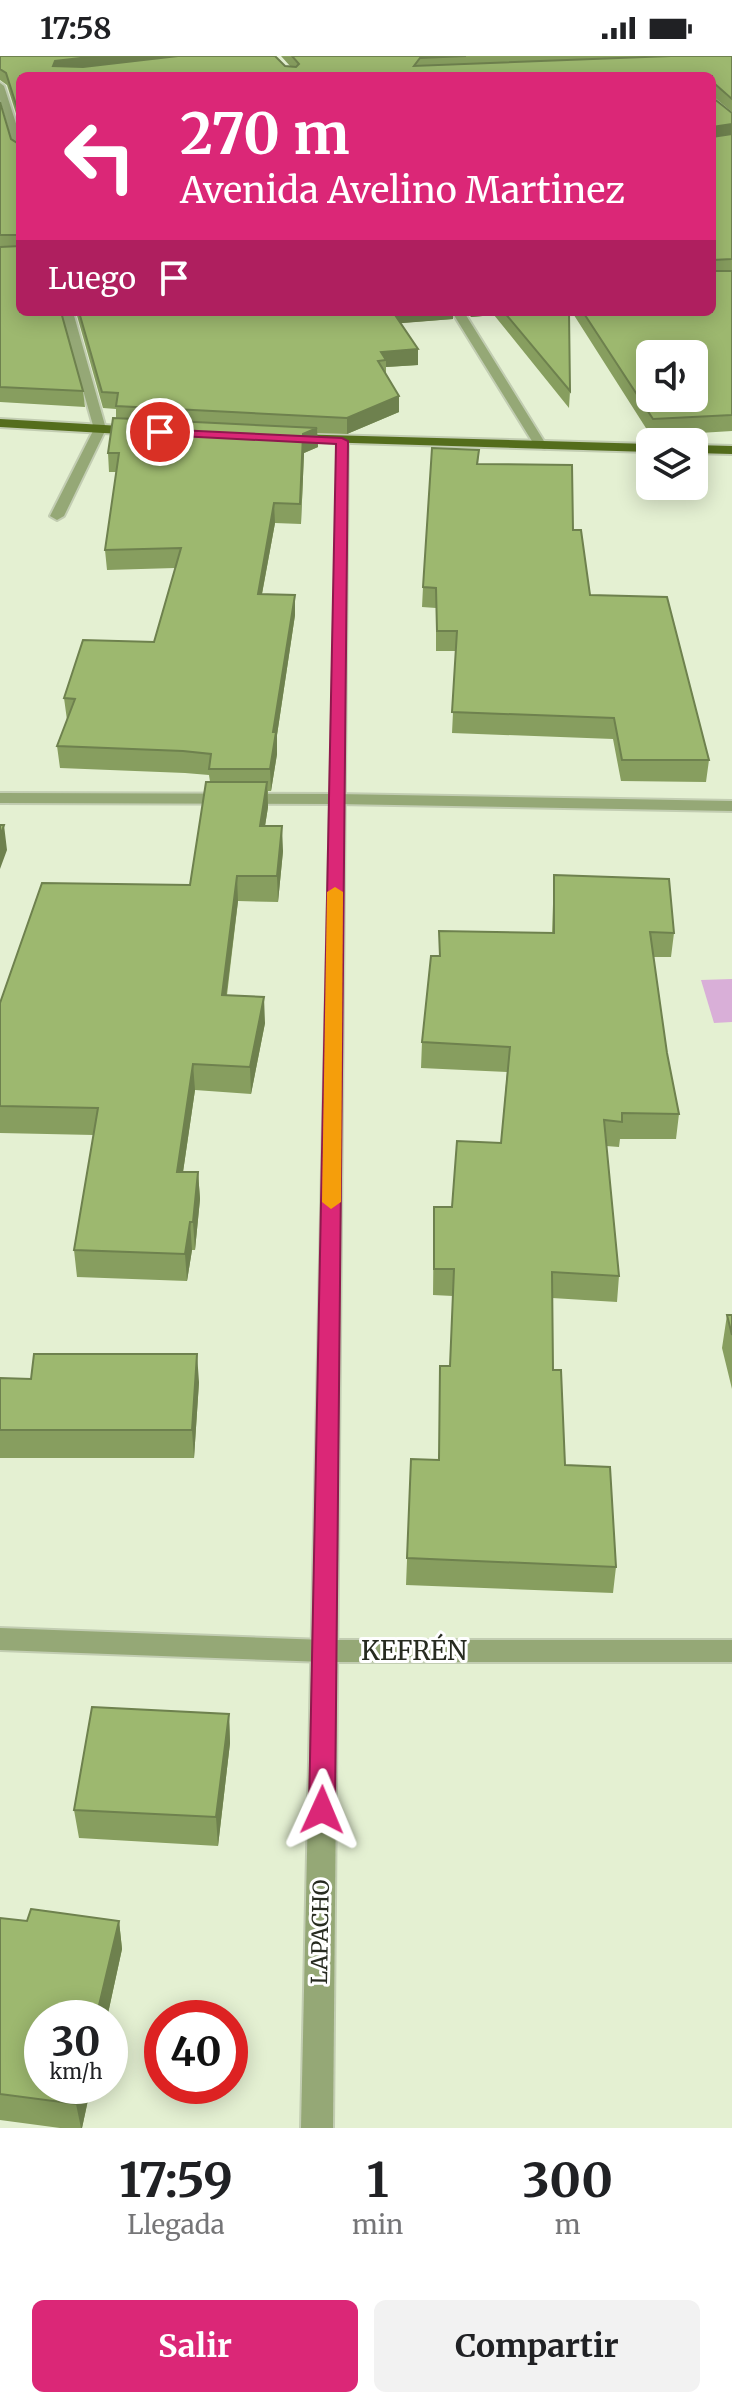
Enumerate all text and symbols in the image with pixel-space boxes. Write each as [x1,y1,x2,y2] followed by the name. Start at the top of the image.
[40,9,112,47] text: 17:58
[180,99,350,169] text: 270 m
[48,104,152,208] icon: left
[180,168,625,213] text: Avenida Avelino Martinez
[152,256,196,300] icon: arrive
[48,259,136,297] text: Luego
[636,340,708,500] map controls
[636,340,708,412] button: sound
[126,398,194,466] pin
[138,410,182,454] icon: arrive
[636,428,708,500] button: layers
[361,1633,467,1667] street label: KEFRÉN
[280,1768,364,1852] position arrow
[305,1879,335,1985] street label: LAPACHO
[144,2000,248,2104] speed limit sign: 40
[52,2017,100,2067] text: 30
[50,2059,102,2084] text: km/h
[119,2150,233,2210] text: 17:59
[366,2150,389,2210] text: 1
[522,2150,613,2210] text: 300
[127,2208,225,2241] text: Llegada
[352,2208,403,2241] text: min
[555,2208,581,2241] text: m
[32,2300,358,2392] button: Salir
[374,2300,700,2392] button: Compartir

